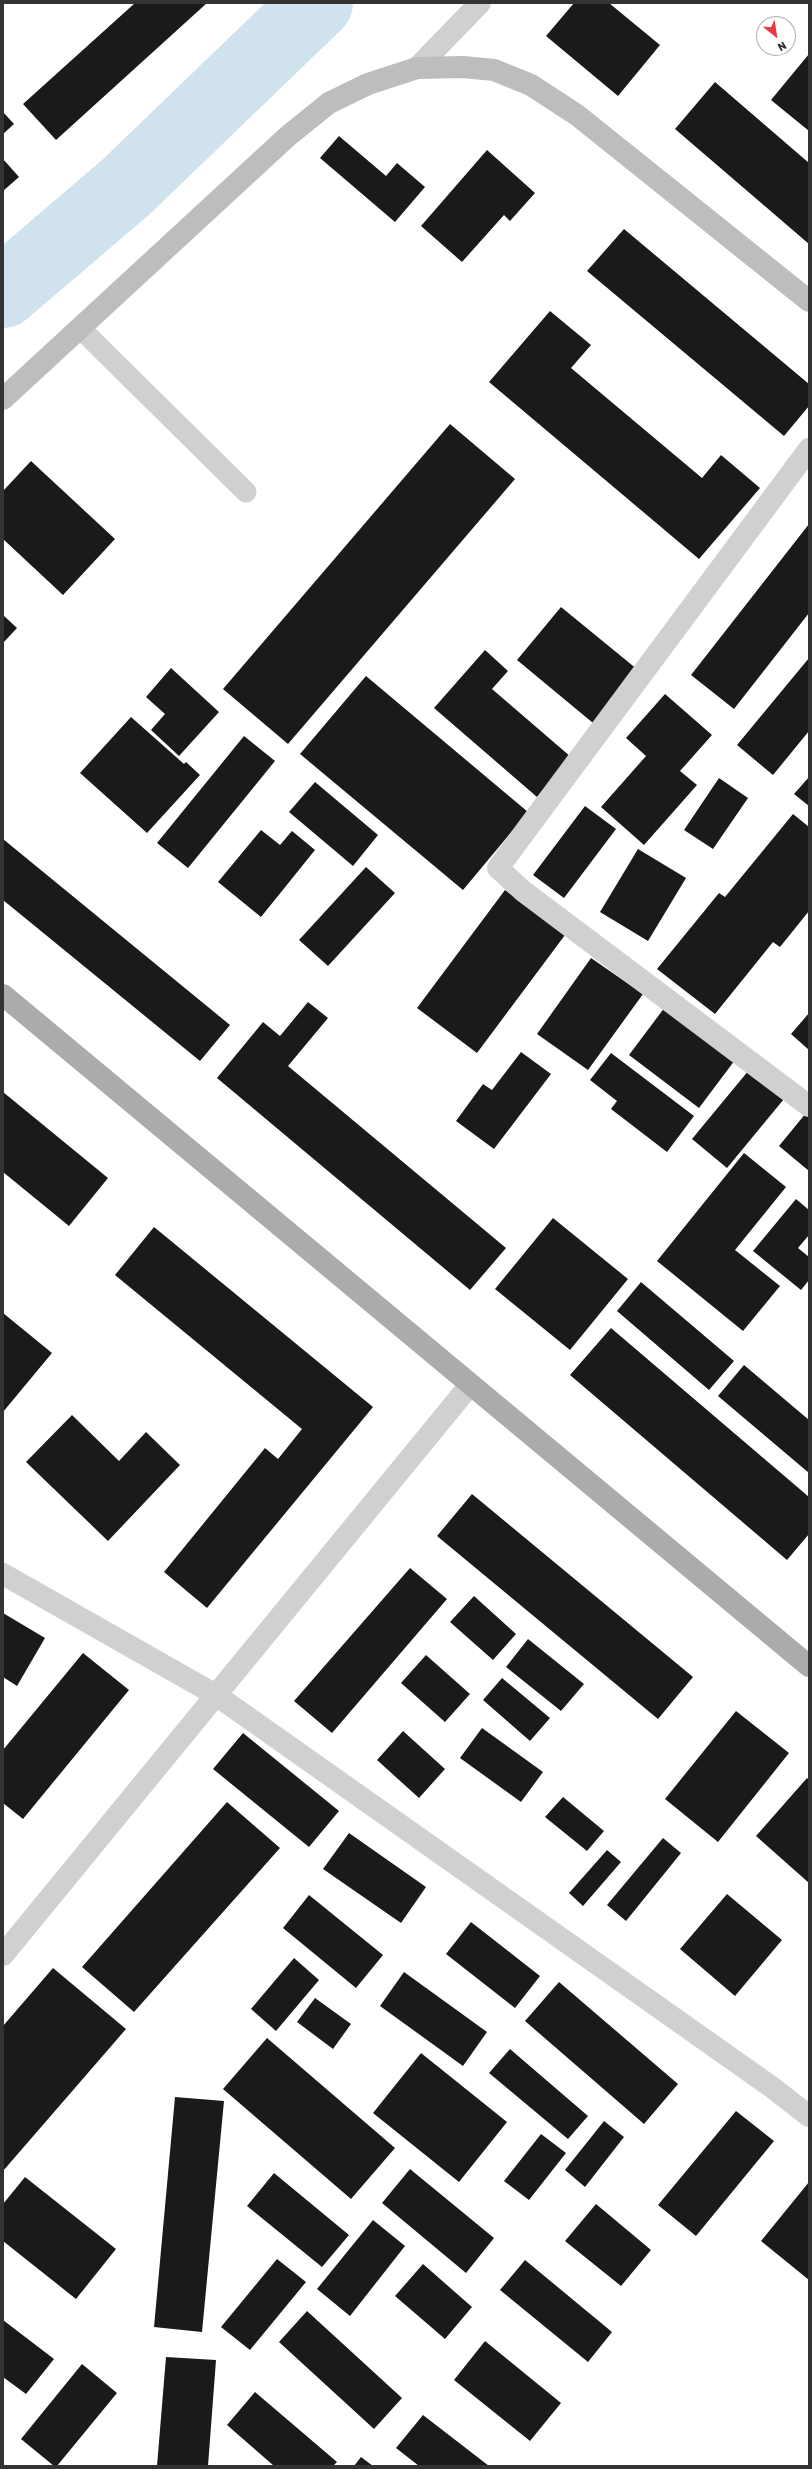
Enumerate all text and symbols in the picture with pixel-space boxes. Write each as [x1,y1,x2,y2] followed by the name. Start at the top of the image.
[756,16,796,56] north arrow
[775,38,788,54] text: N

